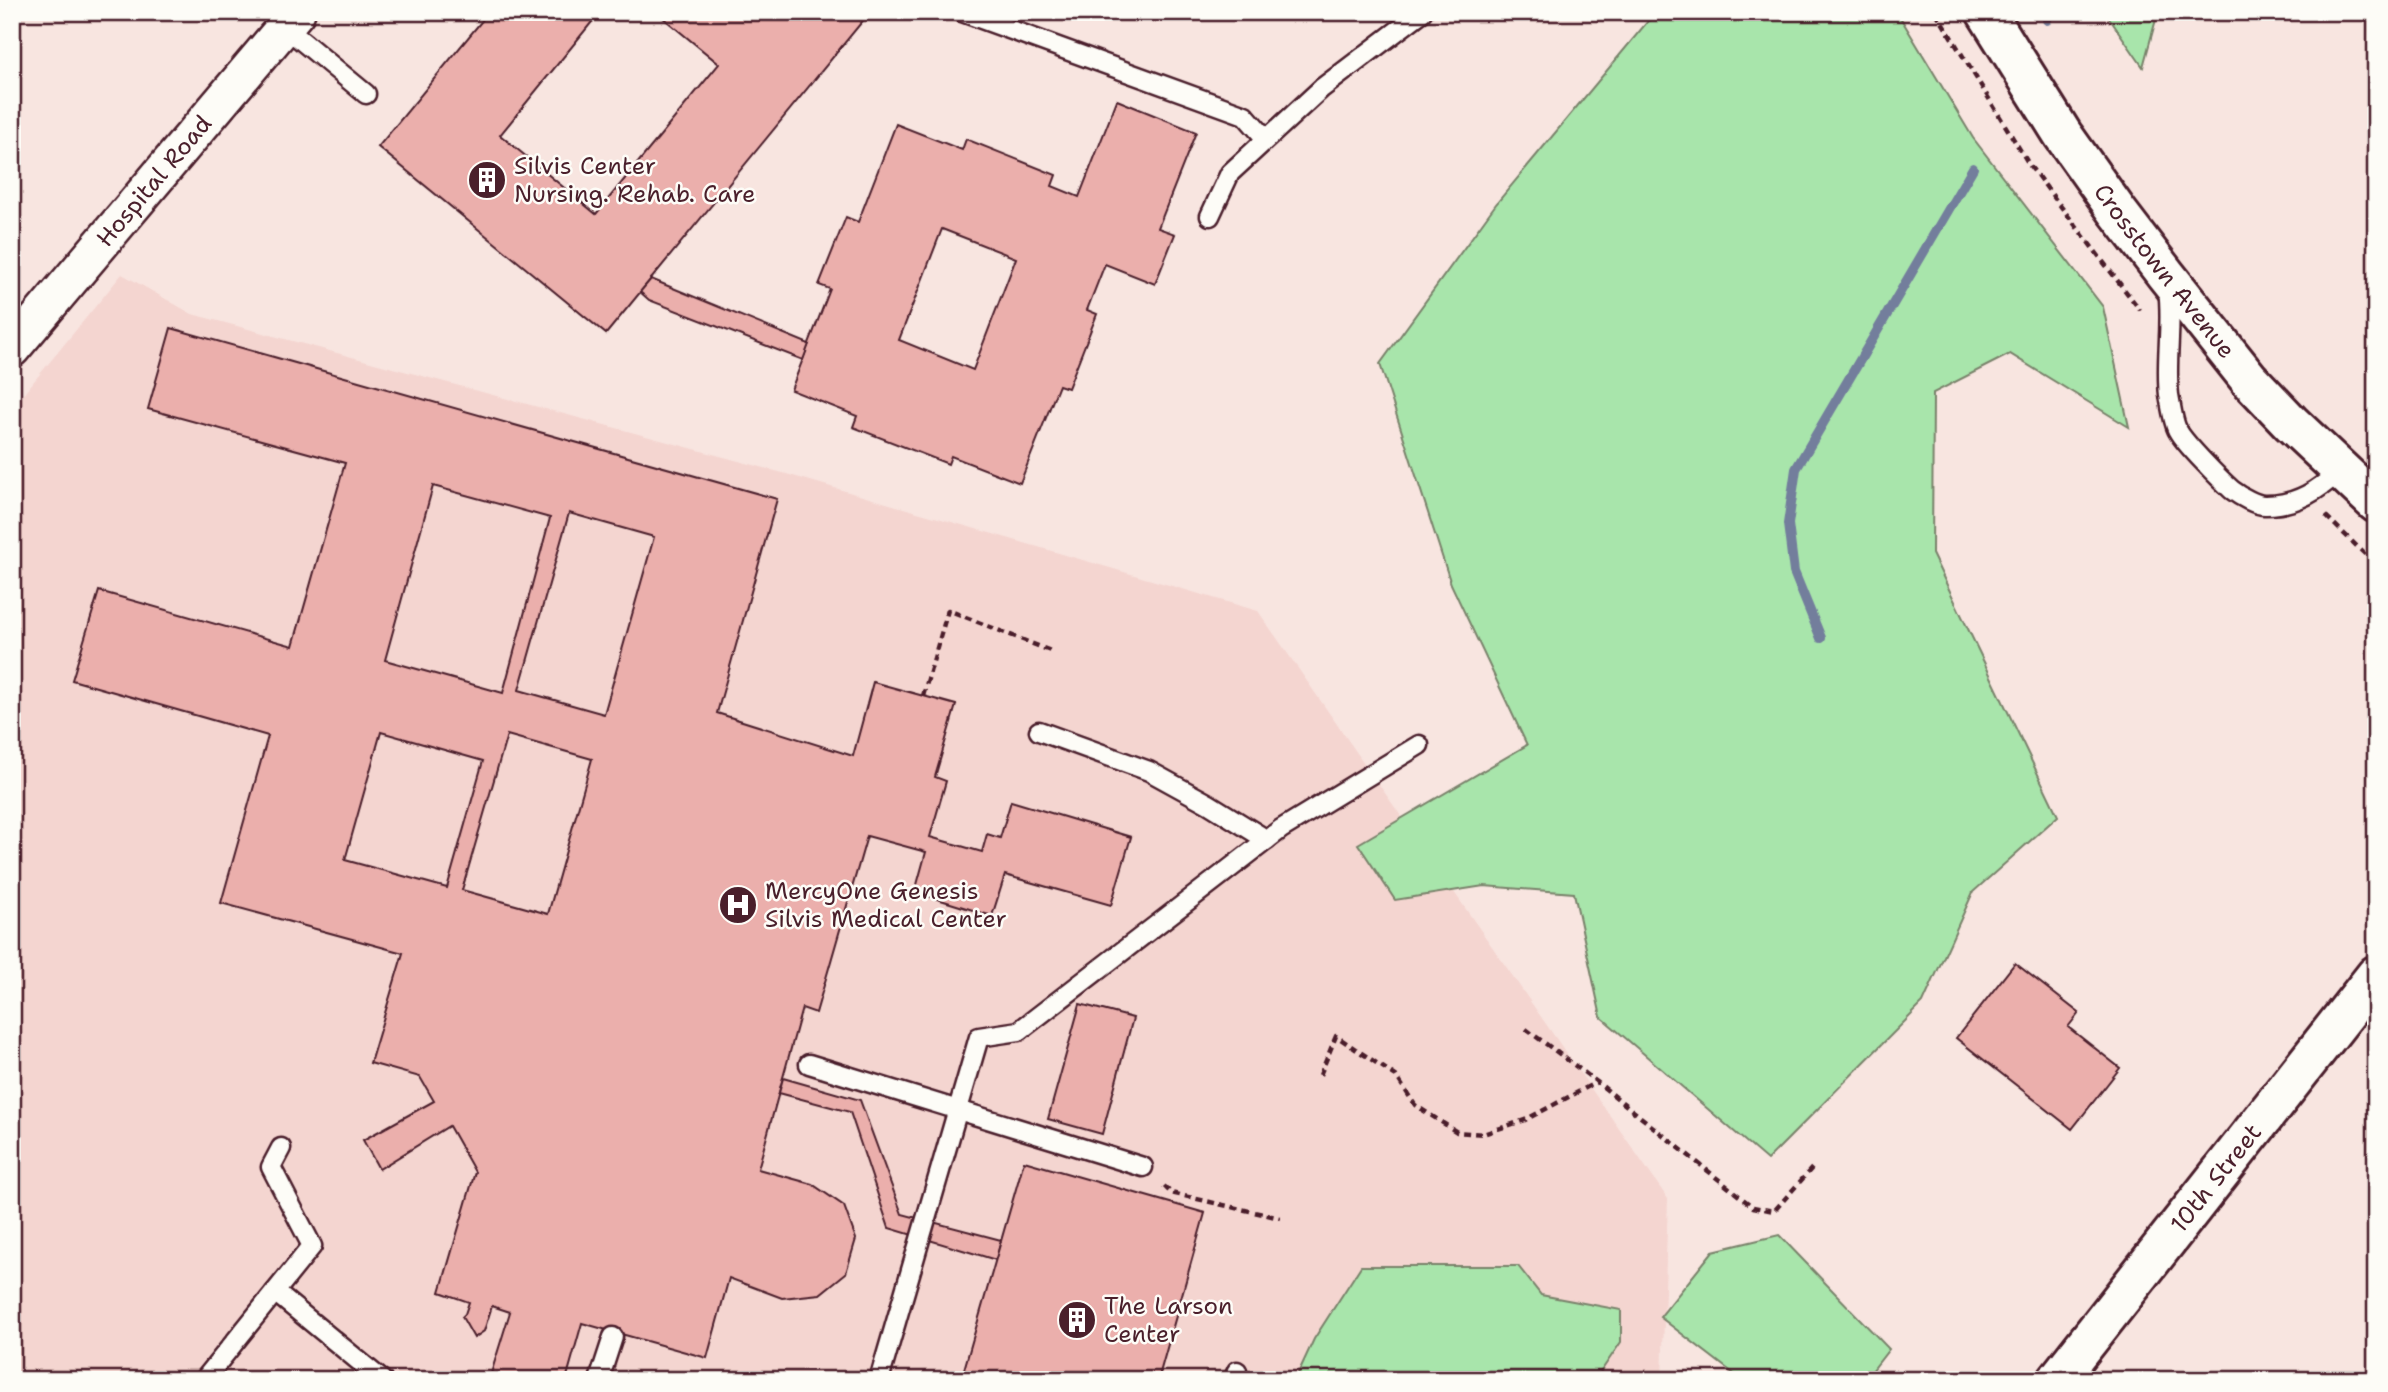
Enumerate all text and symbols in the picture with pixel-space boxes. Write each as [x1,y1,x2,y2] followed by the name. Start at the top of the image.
[89,108,219,254] street label: Hospital Road
[514,150,756,210] place label: Silvis Center Nursing. Rehab. Care
[466,159,508,201] building icon: Silvis Center Nursing. Rehab. Care
[2087,177,2243,365] street label: Crosstown Avenue
[765,875,1007,935] place label: MercyOne Genesis Silvis Medical Center
[717,884,759,926] hospital icon: MercyOne Genesis Silvis Medical Center
[2163,1117,2269,1239] street label: 10th Street
[1104,1290,1233,1350] place label: The Larson Center
[1056,1299,1098,1341] building icon: The Larson Center

